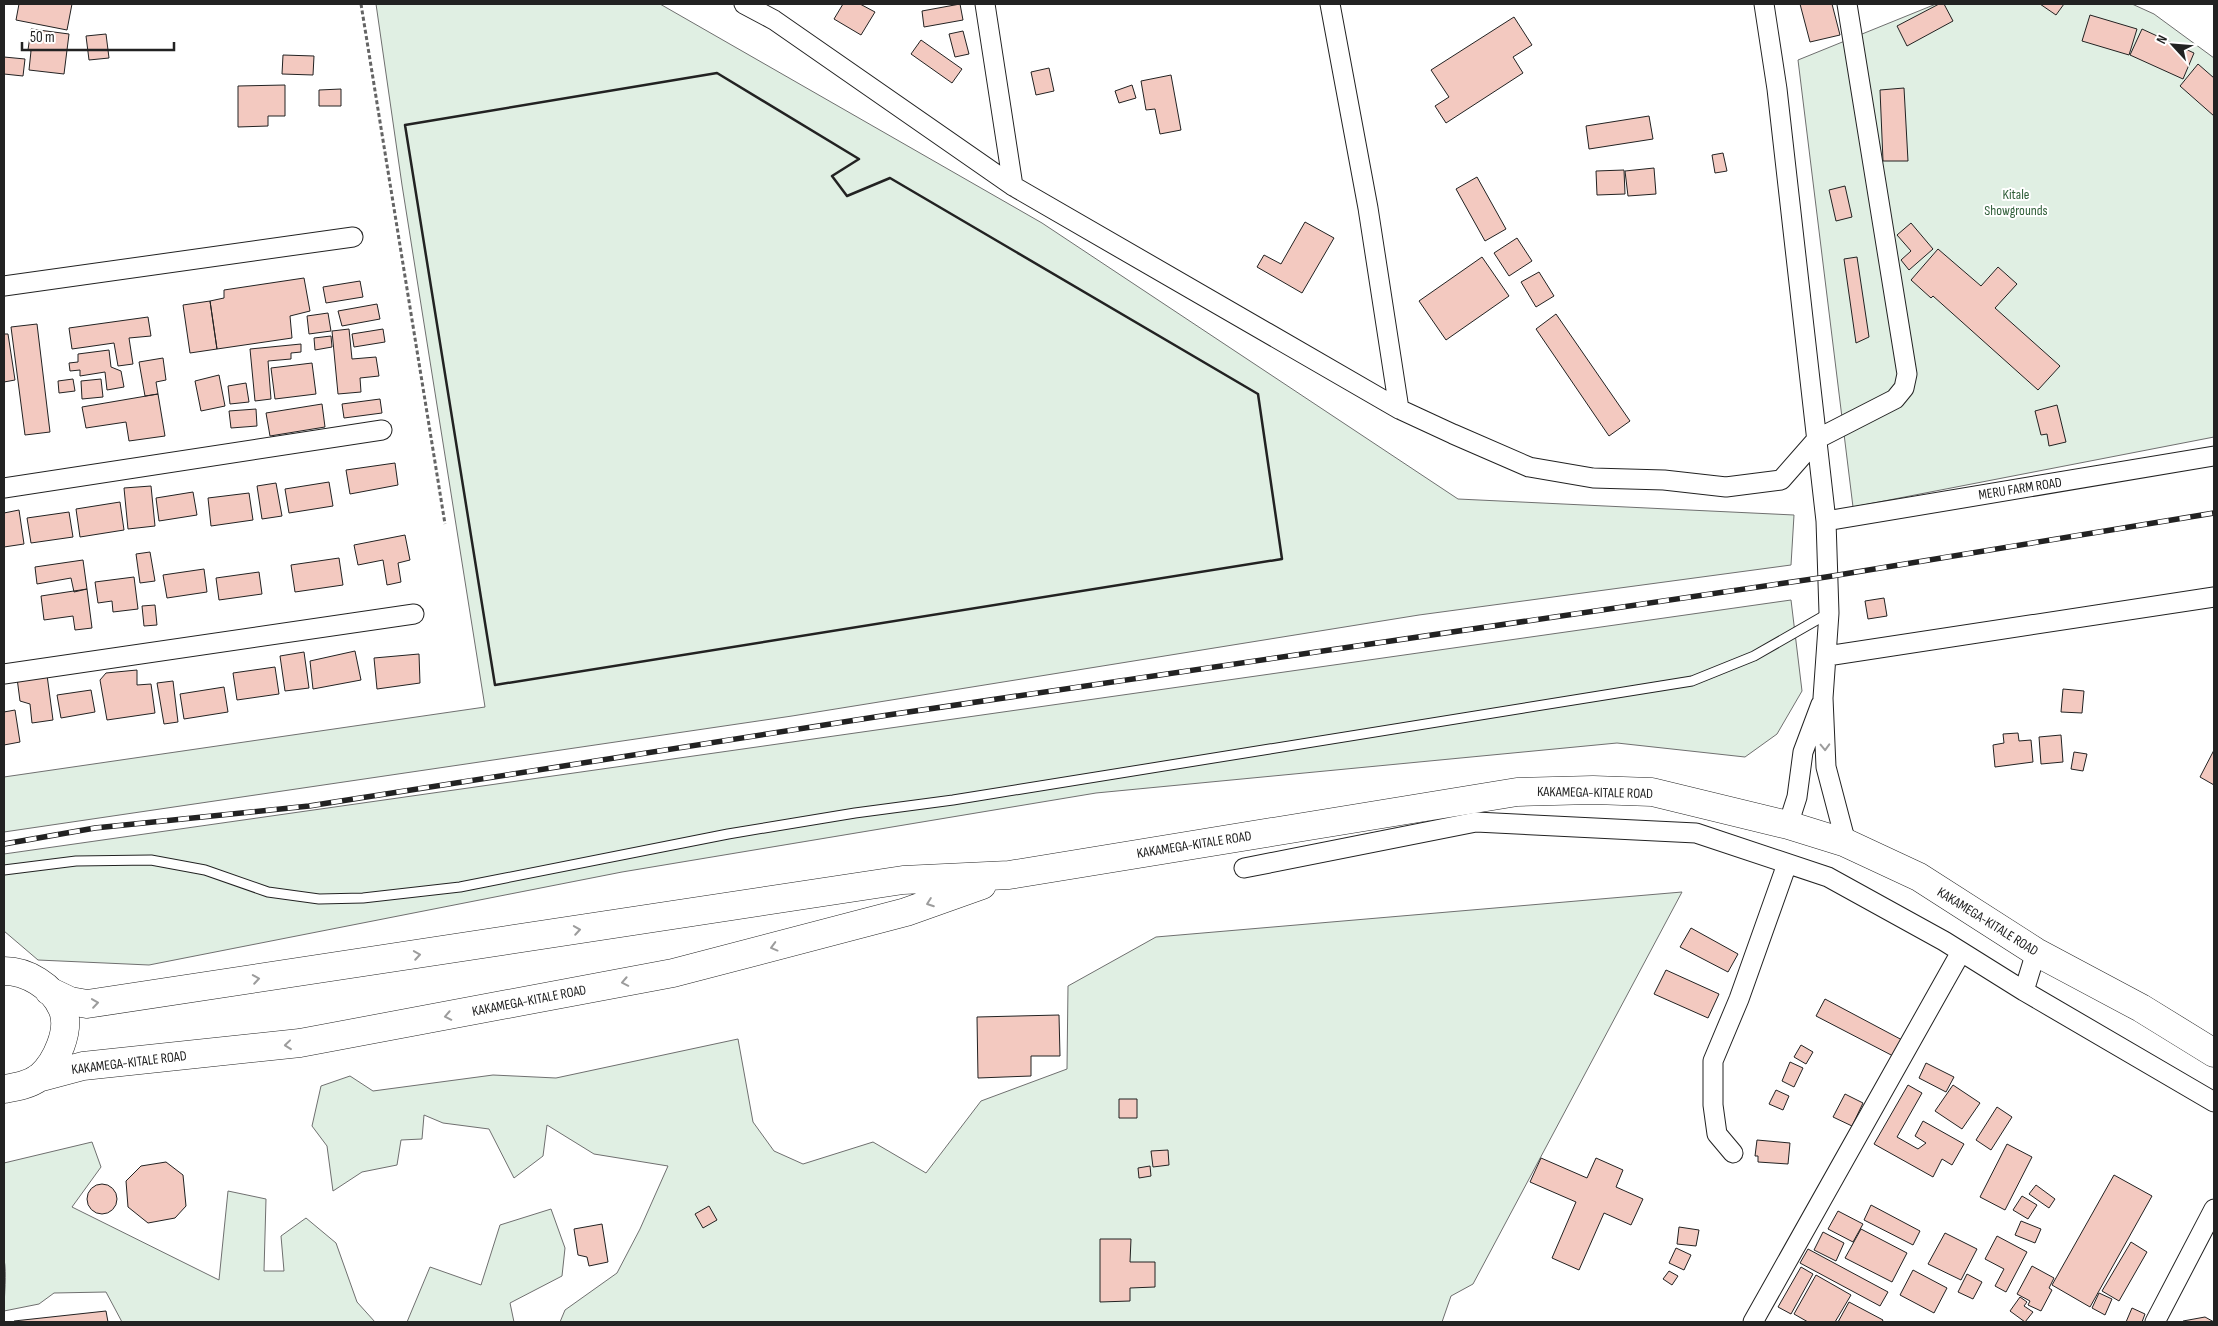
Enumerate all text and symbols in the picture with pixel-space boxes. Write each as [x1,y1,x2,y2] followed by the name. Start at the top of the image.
[22,20,175,52] scale bar
[2148,20,2198,70] north arrow
[30,28,55,47] text: 50 m
[2152,32,2171,47] text: N
[1984,186,2048,219] park label: Kitale Showgrounds
[1977,474,2063,503] street label: MERU FARM ROAD
[1820,744,1830,751] one-way arrow
[1537,783,1653,802] street label: KAKAMEGA-KITALE ROAD
[1135,827,1253,862] street label: KAKAMEGA-KITALE ROAD
[1934,883,2042,959] street label: KAKAMEGA-KITALE ROAD
[926,897,935,907] one-way arrow
[573,926,582,936] one-way arrow
[769,941,778,952] one-way arrow
[412,950,421,960] one-way arrow
[252,974,260,984] one-way arrow
[620,977,629,987] one-way arrow
[471,981,588,1020] street label: KAKAMEGA-KITALE ROAD
[92,998,100,1009] one-way arrow
[443,1010,452,1020] one-way arrow
[284,1039,292,1050] one-way arrow
[70,1047,188,1078] street label: KAKAMEGA-KITALE ROAD

